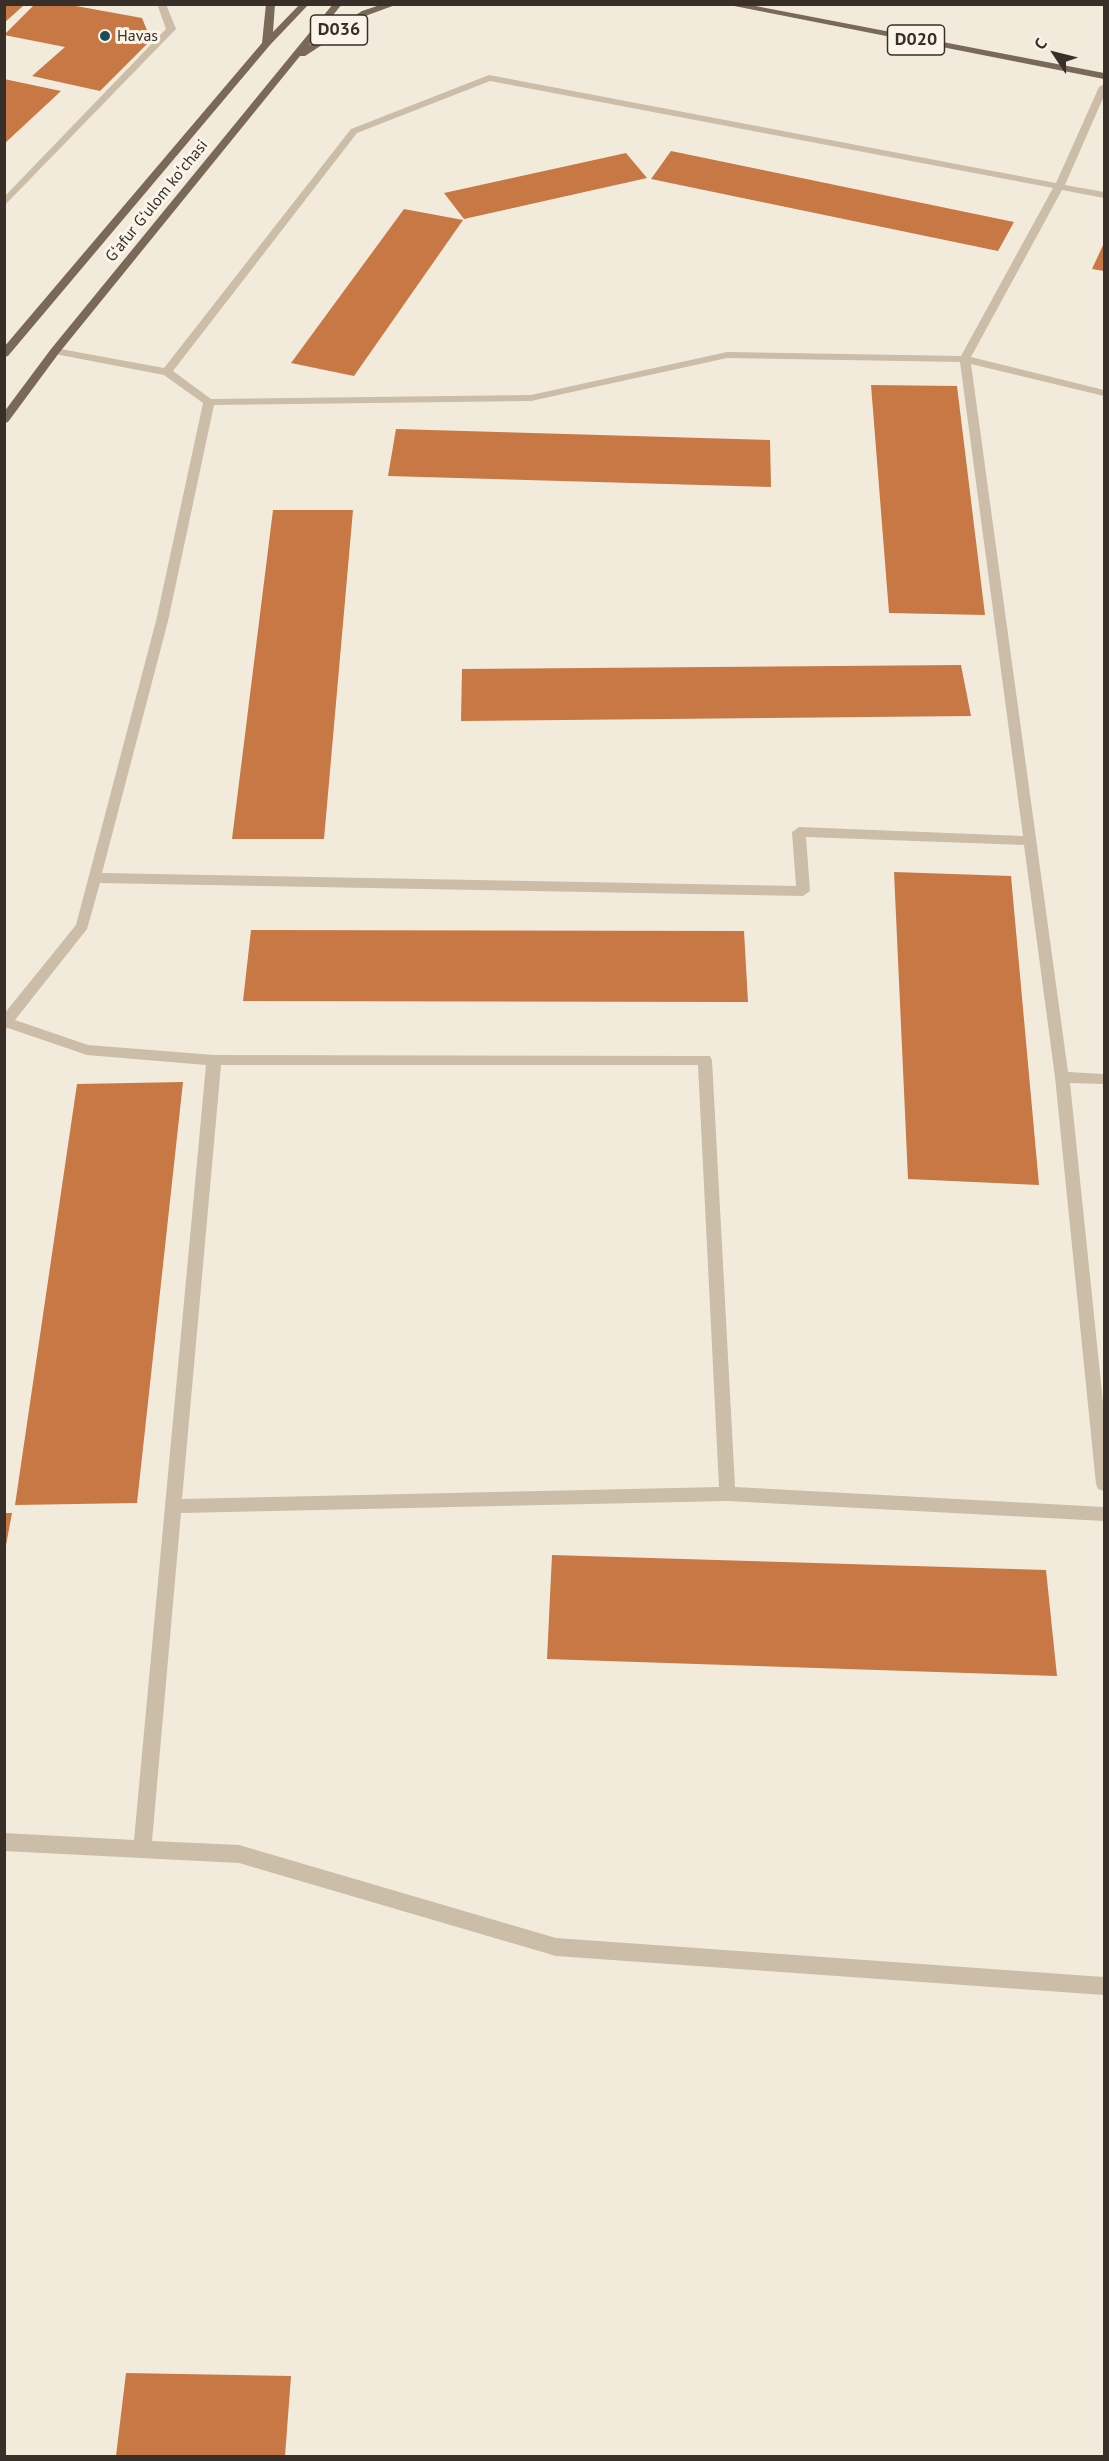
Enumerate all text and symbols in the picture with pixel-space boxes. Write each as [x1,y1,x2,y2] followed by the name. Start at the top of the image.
[310,15,368,45] road number: D036
[1025,24,1085,84] north arrow
[888,25,944,55] road number: D020
[117,26,158,46] place label: Havas
[98,29,112,43] marker: Havas
[1029,34,1051,53] text: С
[102,136,212,266] street label: Gʻafur Gʻulom koʻchasi

